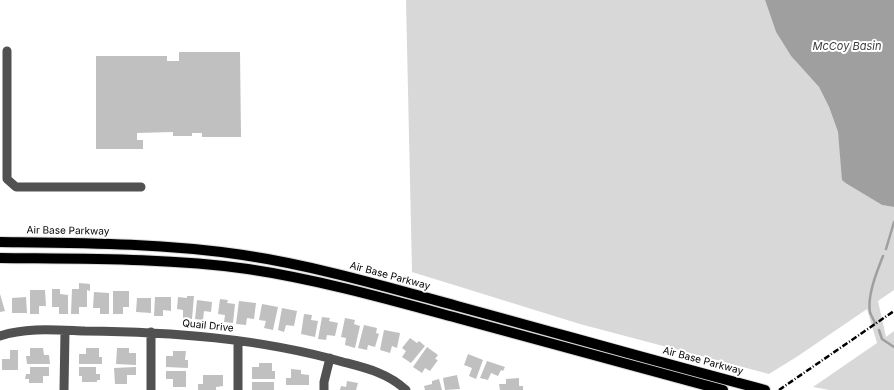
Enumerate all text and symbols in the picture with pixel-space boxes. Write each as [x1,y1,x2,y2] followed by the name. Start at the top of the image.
[813,40,881,54] water label: McCoy Basin
[27,224,109,238] street label: Air Base Parkway
[348,260,432,292] street label: Air Base Parkway
[182,317,234,335] street label: Quail Drive
[661,345,745,377] street label: Air Base Parkway

